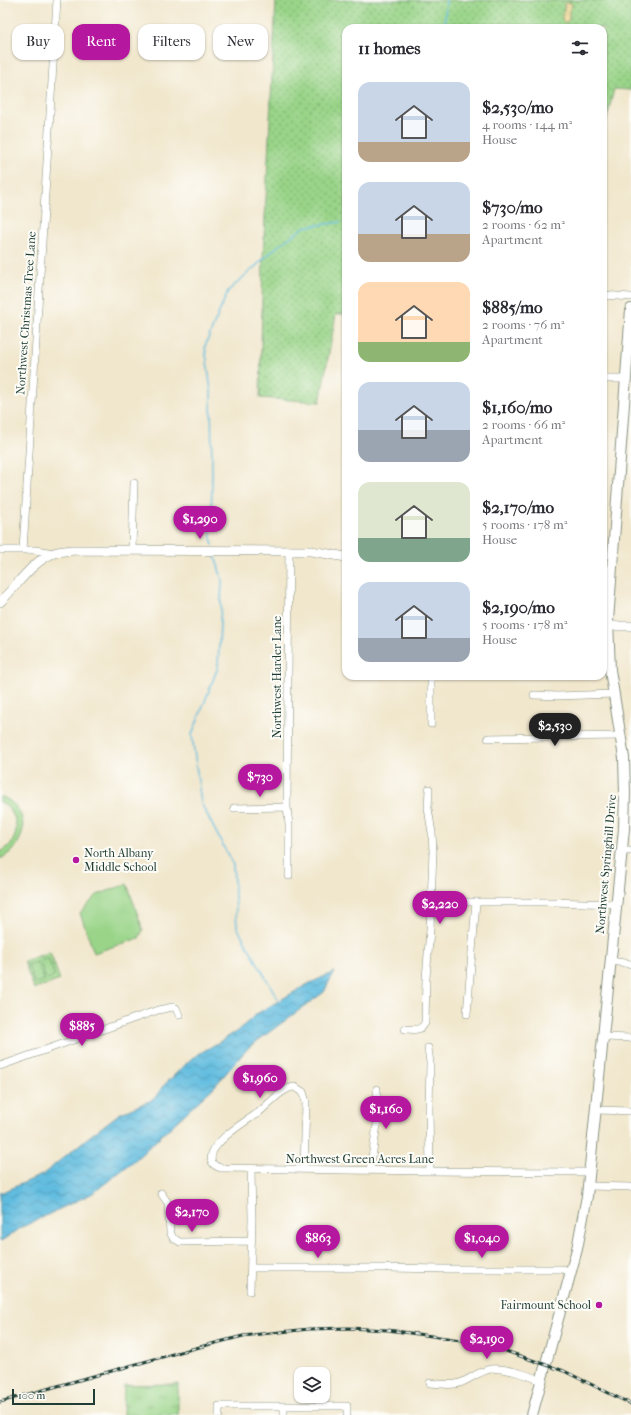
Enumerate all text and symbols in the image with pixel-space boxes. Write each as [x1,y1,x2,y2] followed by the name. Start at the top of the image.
[12,24,64,60] chip: Buy
[72,24,130,60] chip: Rent
[138,24,205,60] chip: Filters
[213,24,268,60] chip: New
[569,37,591,59] icon: filters
[358,38,421,58] text: 11 homes
[482,97,553,117] text: $2,530/mo
[390,98,438,146] icon: home
[482,117,572,132] text: 4 rooms · 144 m²
[482,132,517,147] text: House
[482,197,543,217] text: $730/mo
[390,198,438,246] icon: home
[482,217,565,232] text: 2 rooms · 62 m²
[13,231,39,395] street label: Northwest Christmas Tree Lane
[482,232,543,247] text: Apartment
[482,297,543,317] text: $885/mo
[390,298,438,346] icon: home
[482,317,564,332] text: 2 rooms · 76 m²
[482,332,543,347] text: Apartment
[482,397,552,417] text: $1,160/mo
[390,398,438,446] icon: home
[482,417,565,432] text: 2 rooms · 66 m²
[482,432,543,447] text: Apartment
[482,497,554,517] text: $2,170/mo
[390,498,438,546] icon: home
[167,506,233,540] pin: $1,290
[182,511,218,526] text: $1,290
[482,517,568,532] text: 5 rooms · 178 m²
[482,532,517,547] text: House
[482,597,555,617] text: $2,190/mo
[390,598,438,646] icon: home
[270,616,284,738] street label: Northwest Harder Lane
[482,617,568,632] text: 5 rooms · 178 m²
[482,632,517,647] text: House
[522,713,588,747] pin: $2,530
[538,718,572,733] text: $2,530
[236,764,284,798] pin: $730
[247,769,273,784] text: $730
[593,793,619,934] street label: Northwest Springhill Drive
[84,846,157,874] place label: North Albany Middle School
[71,855,81,865] marker: North Albany Middle School
[407,891,473,925] pin: $2,220
[421,896,459,911] text: $2,220
[58,1013,106,1047] pin: $885
[69,1018,95,1033] text: $885
[227,1065,293,1099] pin: $1,960
[242,1070,278,1085] text: $1,960
[353,1096,419,1130] pin: $1,160
[369,1101,403,1116] text: $1,160
[286,1152,434,1166] street label: Northwest Green Acres Lane
[159,1199,225,1233] pin: $2,170
[175,1204,209,1219] text: $2,170
[294,1225,342,1259] pin: $863
[449,1225,515,1259] pin: $1,040
[305,1230,331,1245] text: $863
[464,1230,500,1245] text: $1,040
[500,1298,592,1312] place label: Fairmount School
[594,1300,604,1310] marker: Fairmount School
[454,1326,520,1360] pin: $2,190
[469,1331,505,1346] text: $2,190
[294,1367,330,1403] map controls
[294,1367,330,1403] button: layers
[12,1387,95,1406] scale bar
[18,1389,46,1402] text: 100 m

